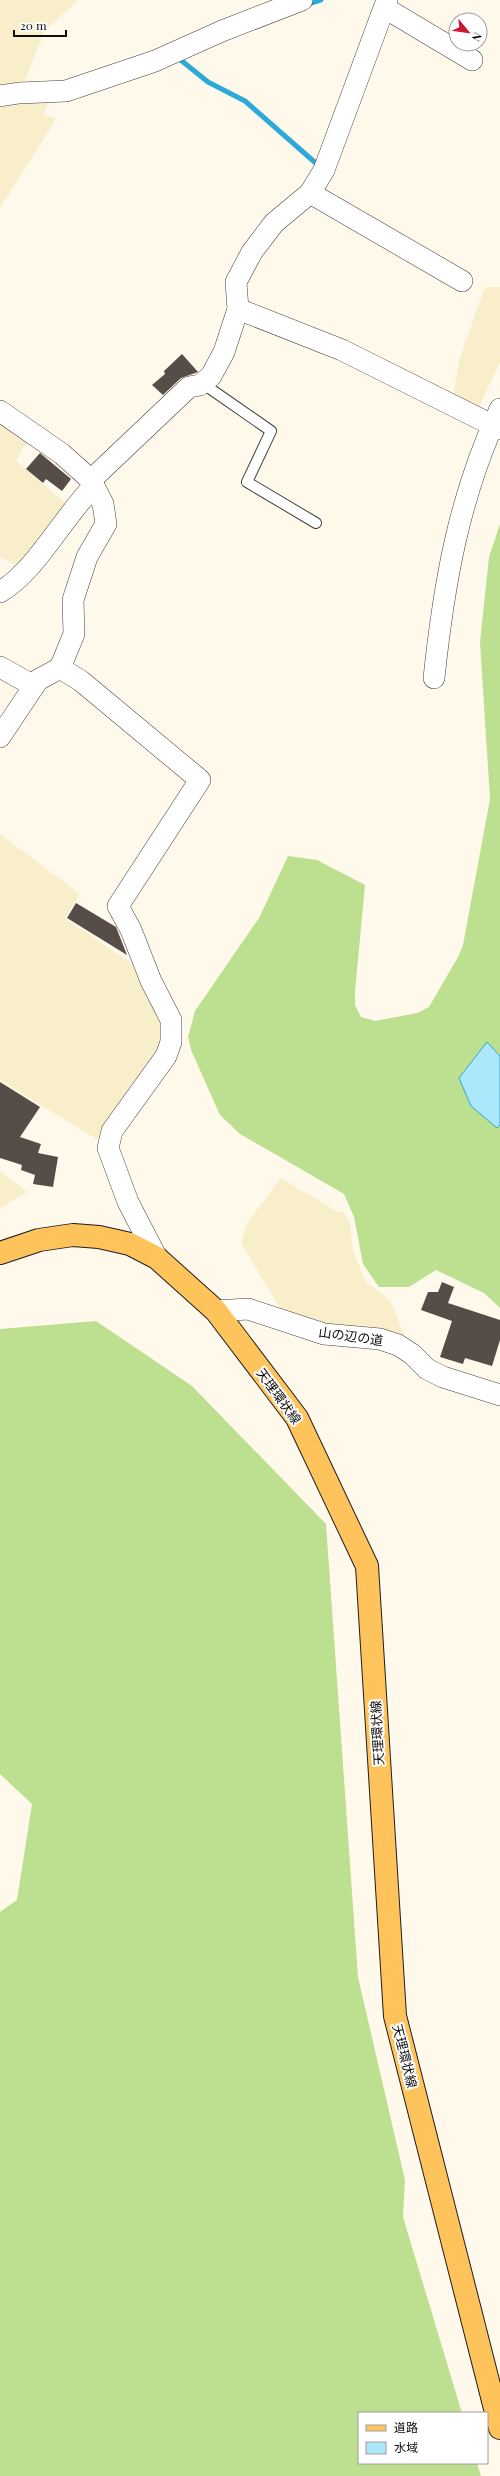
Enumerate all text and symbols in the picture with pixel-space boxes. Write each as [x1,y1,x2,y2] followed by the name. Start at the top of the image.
[14,12,66,38] scale bar
[448,12,488,52] north arrow
[20,17,47,33] text: 20 m
[469,30,486,44] text: N
[318,1323,384,1348] street label: 山の辺の道
[253,1364,305,1427] street label: 天理環状線
[366,1700,387,1766] street label: 天理環状線
[389,2022,422,2089] street label: 天理環状線
[358,2412,488,2464] legend
[394,2419,418,2435] text: 道路
[394,2439,418,2455] text: 水域

